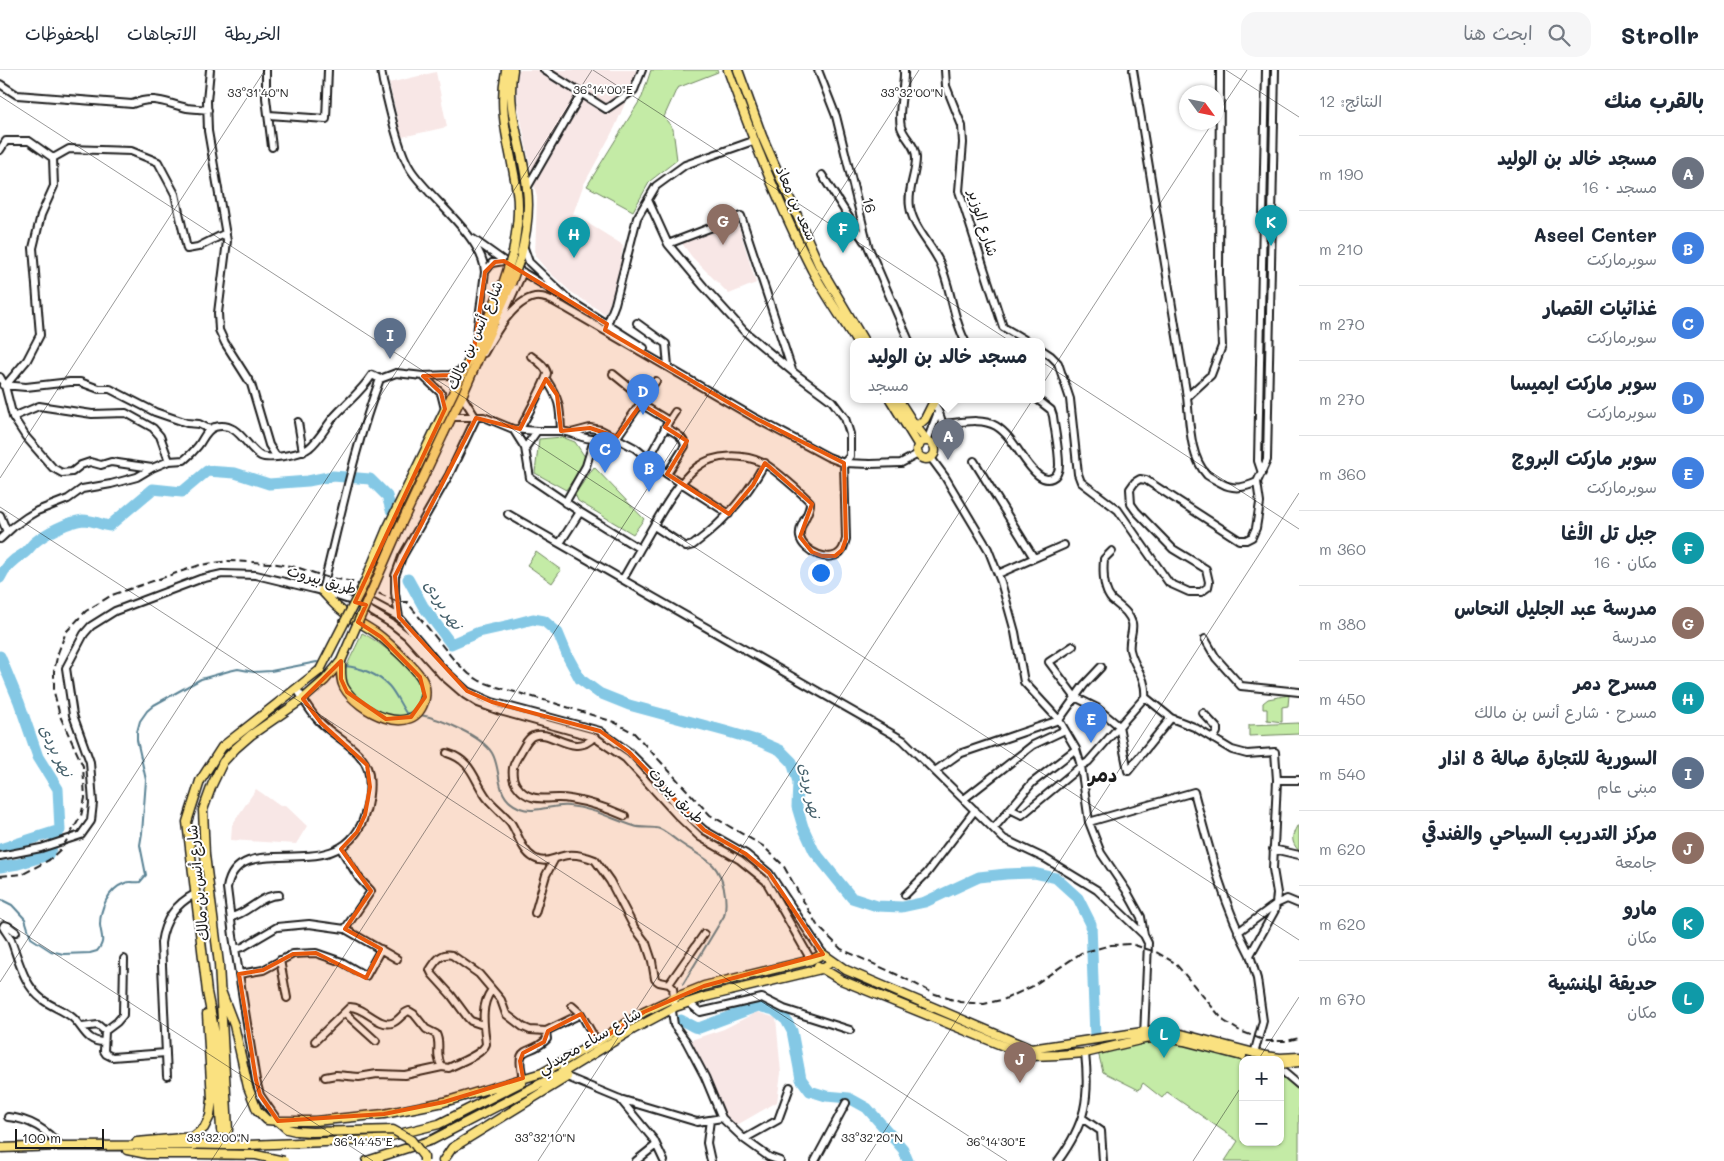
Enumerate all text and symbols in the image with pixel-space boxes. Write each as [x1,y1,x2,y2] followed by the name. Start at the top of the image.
[1241,12,1591,57] search box
[1621,19,1699,50] text: Strollr
[1463,20,1533,45] text: ابحث هنا
[25,21,99,45] text: المحفوظات
[127,21,197,45] text: الاتجاهات
[225,21,281,45] text: الخريطة
[1545,21,1573,49] icon: search
[573,81,633,97] text: 36°14'00"E
[227,84,289,100] text: 33°31'40"N
[881,84,943,100] text: 33°32'00"N
[1179,85,1224,130] north arrow
[1604,86,1704,113] text: بالقرب منك
[1319,90,1382,111] text: النتائج: 12
[1497,145,1657,170] text: مسجد خالد بن الوليد
[772,163,822,243] street label: سعد بن معاذ
[1319,163,1363,184] text: 190 m
[1682,163,1694,184] text: A
[1582,176,1657,197] text: مسجد · 16
[963,185,1004,259] street label: شارع الوزير
[858,195,882,215] street label: 16
[707,204,739,245] pin: G
[1255,205,1287,246] pin: K
[827,212,859,253] pin: F
[558,217,590,258] pin: H
[1534,222,1657,247] text: Aseel Center
[1319,238,1363,259] text: 210 m
[1683,238,1693,259] text: B
[1587,248,1657,269] text: سوبرماركت
[441,277,508,393] street label: شارع أنس بن مالك
[1543,295,1657,320] text: غذائيات القصار
[1319,313,1365,334] text: 270 m
[1682,313,1694,334] text: C
[374,318,406,359] pin: I
[1587,326,1657,347] text: سوبرماركت
[850,338,1045,403] popup
[868,343,1027,368] text: مسجد خالد بن الوليد
[1510,370,1657,395] text: سوبر ماركت ايميسا
[627,374,659,415] pin: D
[868,374,909,395] text: مسجد
[1319,388,1365,409] text: 270 m
[1682,388,1694,409] text: D
[1587,401,1657,422] text: سوبرماركت
[932,419,964,460] pin: A
[589,432,621,473] pin: C
[1511,445,1657,470] text: سوبر ماركت البروج
[633,451,665,492] pin: B
[1319,463,1366,484] text: 360 m
[1683,463,1693,484] text: E
[1587,476,1657,497] text: سوبرماركت
[1561,520,1657,545] text: جبل تل الأغا
[1319,538,1366,559] text: 360 m
[1683,538,1693,559] text: F
[1593,551,1657,572] text: مكان · 16
[285,560,359,598] street label: طريق بيروت
[808,560,834,586] your location
[419,575,470,636] water label: نهر بردى
[1454,595,1657,620] text: مدرسة عبد الجليل النحاس
[1319,613,1366,634] text: 380 m
[1682,613,1694,634] text: G
[1612,626,1657,647] text: مدرسة
[1574,670,1657,695] text: مسرح دمر
[1319,688,1365,709] text: 450 m
[1682,688,1694,709] text: H
[1474,701,1657,722] text: مسرح · شارع أنس بن مالك
[1075,702,1107,743] pin: E
[34,720,80,782] water label: نهر بردى
[1440,745,1657,770] text: السورية للتجارة صالة 8 اذار
[794,760,828,822] water label: نهر بردى
[1087,761,1117,787] district label: دمر
[645,762,709,828] street label: طريق بيروت
[1319,763,1365,784] text: 540 m
[1684,763,1692,784] text: I
[1597,776,1657,797] text: مبنى عام
[1422,820,1657,845] text: مركز التدريب السياحي والفندقي
[181,824,214,942] street label: شارع أنس بن مالك
[1319,838,1365,859] text: 620 m
[1683,838,1693,859] text: J
[1615,851,1657,872] text: جامعة
[1624,895,1657,920] text: مارو
[1319,913,1365,934] text: 620 m
[1683,913,1693,934] text: K
[1627,926,1657,947] text: مكان
[1548,970,1657,995] text: حديقة المنشية
[1319,988,1365,1009] text: 670 m
[1683,988,1693,1009] text: L
[1627,1001,1657,1022] text: مكان
[534,1002,646,1081] street label: شارع سناء محيدلي
[1148,1017,1180,1058] pin: L
[1004,1042,1036,1083] pin: J
[1239,1056,1284,1146] map controls
[1239,1056,1284,1101] button: +
[1239,1101,1284,1146] button: −
[15,1126,104,1149] scale bar
[22,1128,61,1147] text: 100 m
[187,1129,249,1145] text: 33°32'00"N
[515,1129,575,1145] text: 33°32'10"N
[841,1129,903,1145] text: 33°32'20"N
[333,1133,393,1149] text: 36°14'45"E
[966,1133,1026,1149] text: 36°14'30"E

